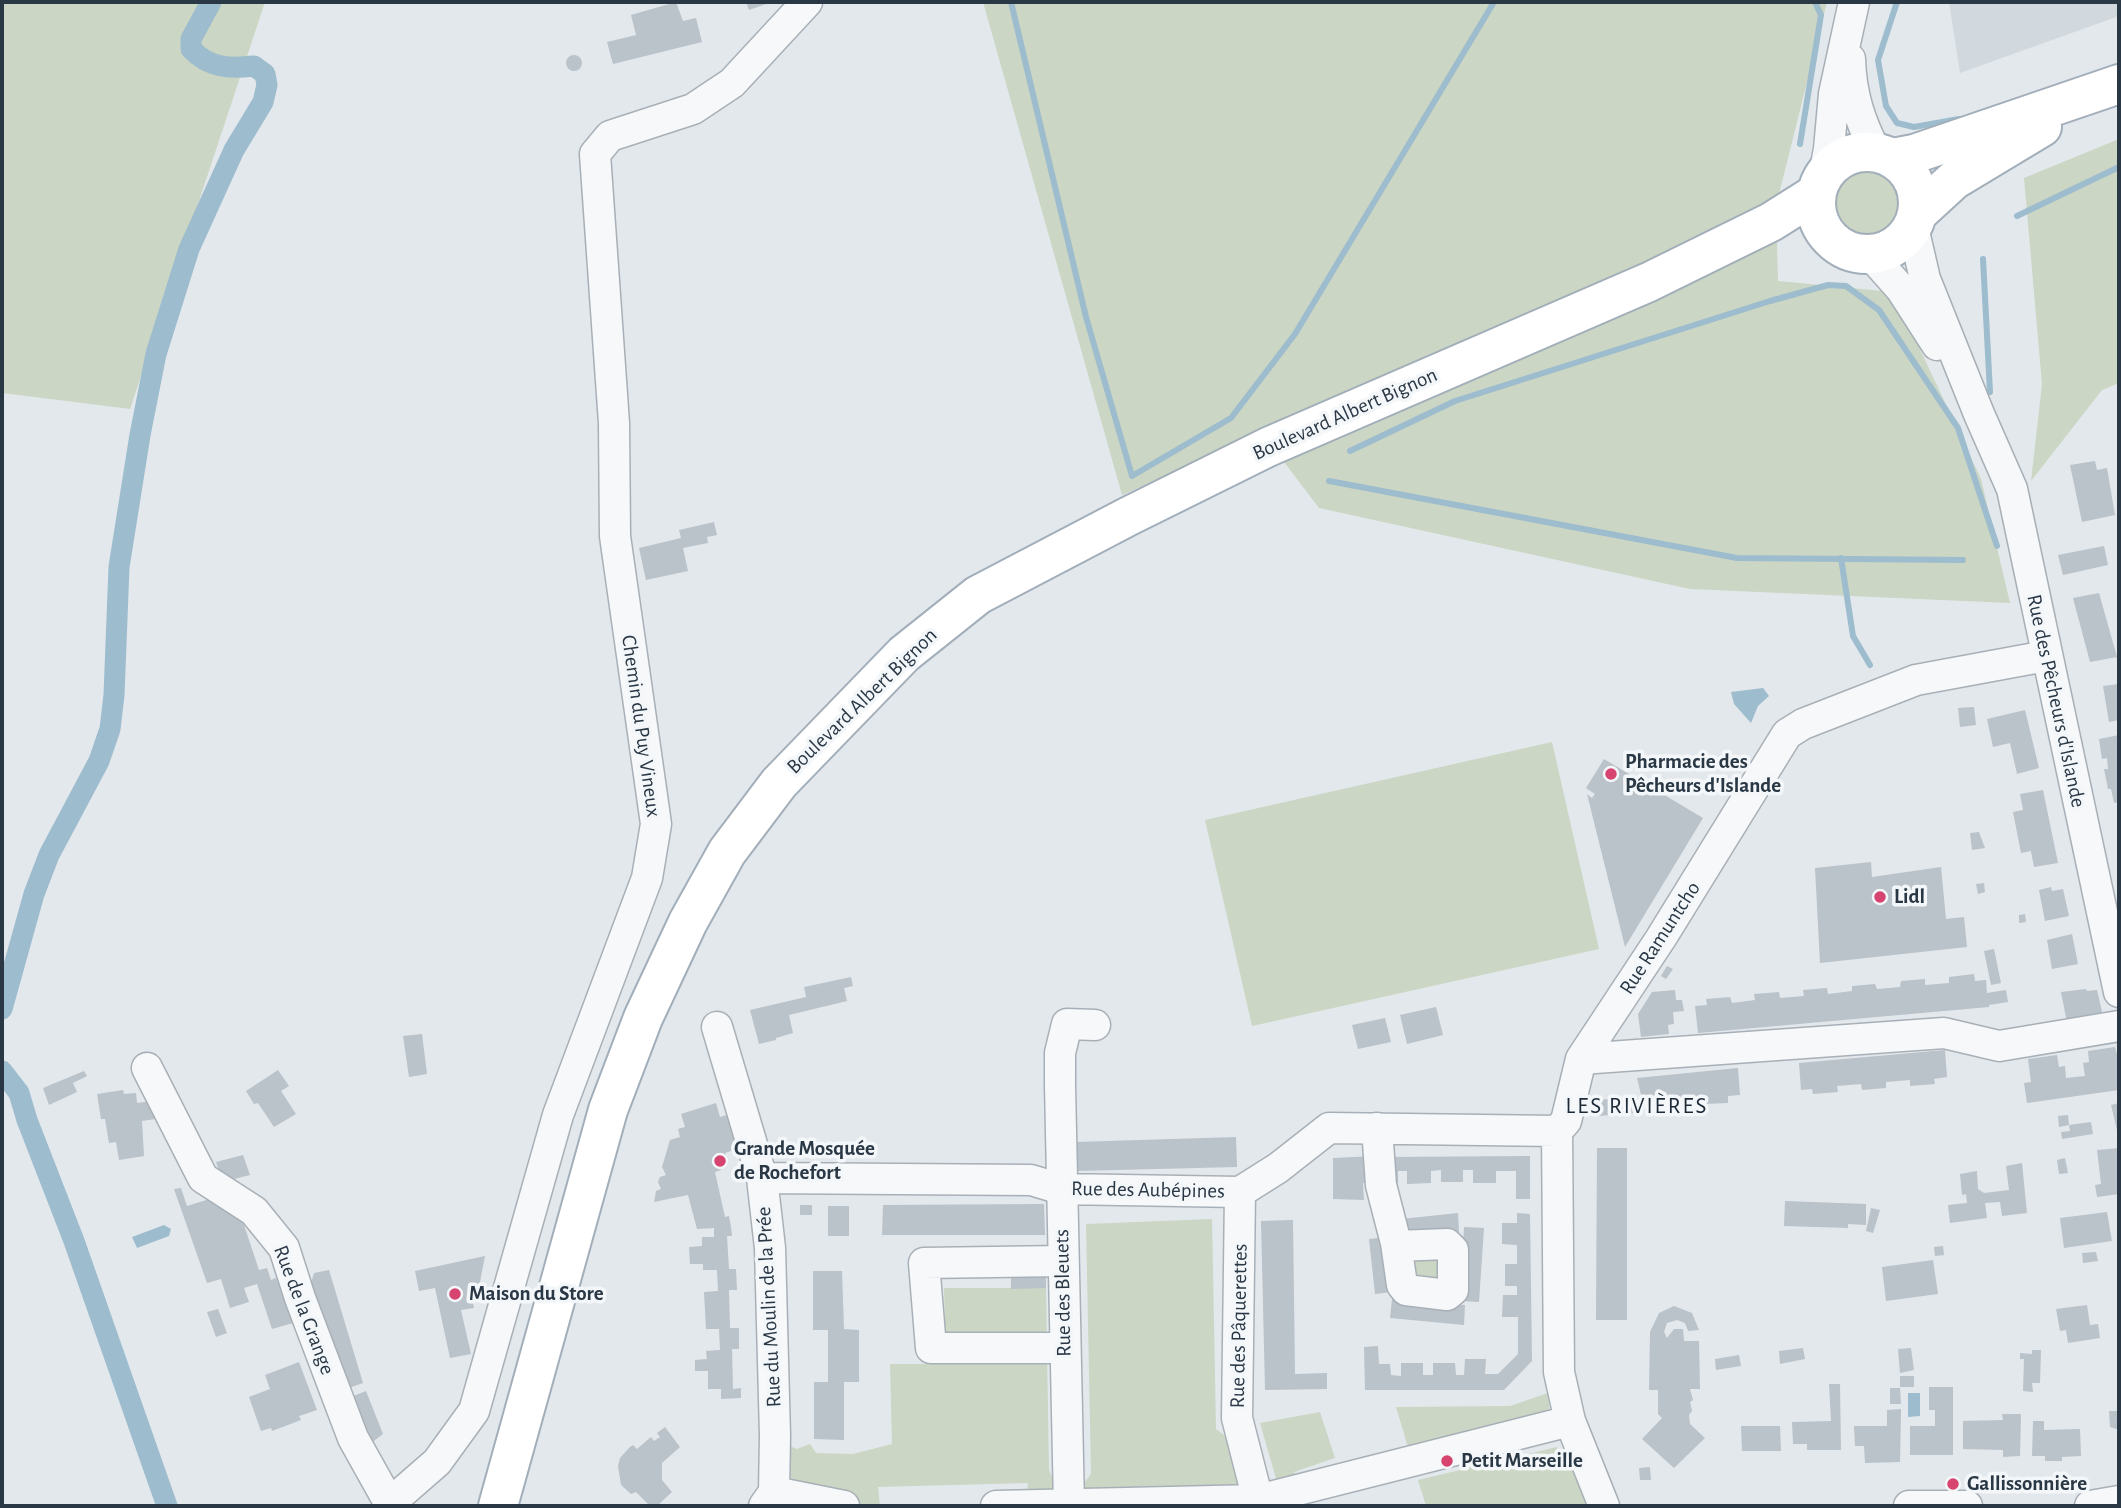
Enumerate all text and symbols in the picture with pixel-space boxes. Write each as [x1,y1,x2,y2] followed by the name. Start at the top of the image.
[1249,362,1441,466] street label: Boulevard Albert Bignon
[2021,592,2091,810] street label: Rue des Pêcheurs d'Islande
[782,623,942,779] street label: Boulevard Albert Bignon
[616,633,666,819] street label: Chemin du Puy Vineux
[1625,749,1781,799] place label: Pharmacie des Pêcheurs d'Islande
[1603,766,1619,782] marker: Pharmacie des Pêcheurs d'Islande
[1614,877,1706,999] street label: Rue Ramuntcho
[1894,884,1925,910] place label: Lidl
[1872,889,1888,905] marker: Lidl
[1567,1092,1707,1120] district label: LES RIVIÈRES
[734,1136,875,1186] place label: Grande Mosquée de Rochefort
[712,1153,728,1169] marker: Grande Mosquée de Rochefort
[1071,1176,1225,1204] street label: Rue des Aubépines
[751,1206,787,1408] street label: Rue du Moulin de la Prée
[1049,1229,1077,1357] street label: Rue des Bleuets
[268,1242,340,1378] street label: Rue de la Grange
[1225,1243,1253,1409] street label: Rue des Pâquerettes
[469,1281,604,1307] place label: Maison du Store
[447,1286,463,1302] marker: Maison du Store
[1461,1448,1583,1474] place label: Petit Marseille
[1439,1453,1455,1469] marker: Petit Marseille
[1967,1471,2087,1497] place label: Gallissonnière
[1945,1476,1961,1492] marker: Gallissonnière

